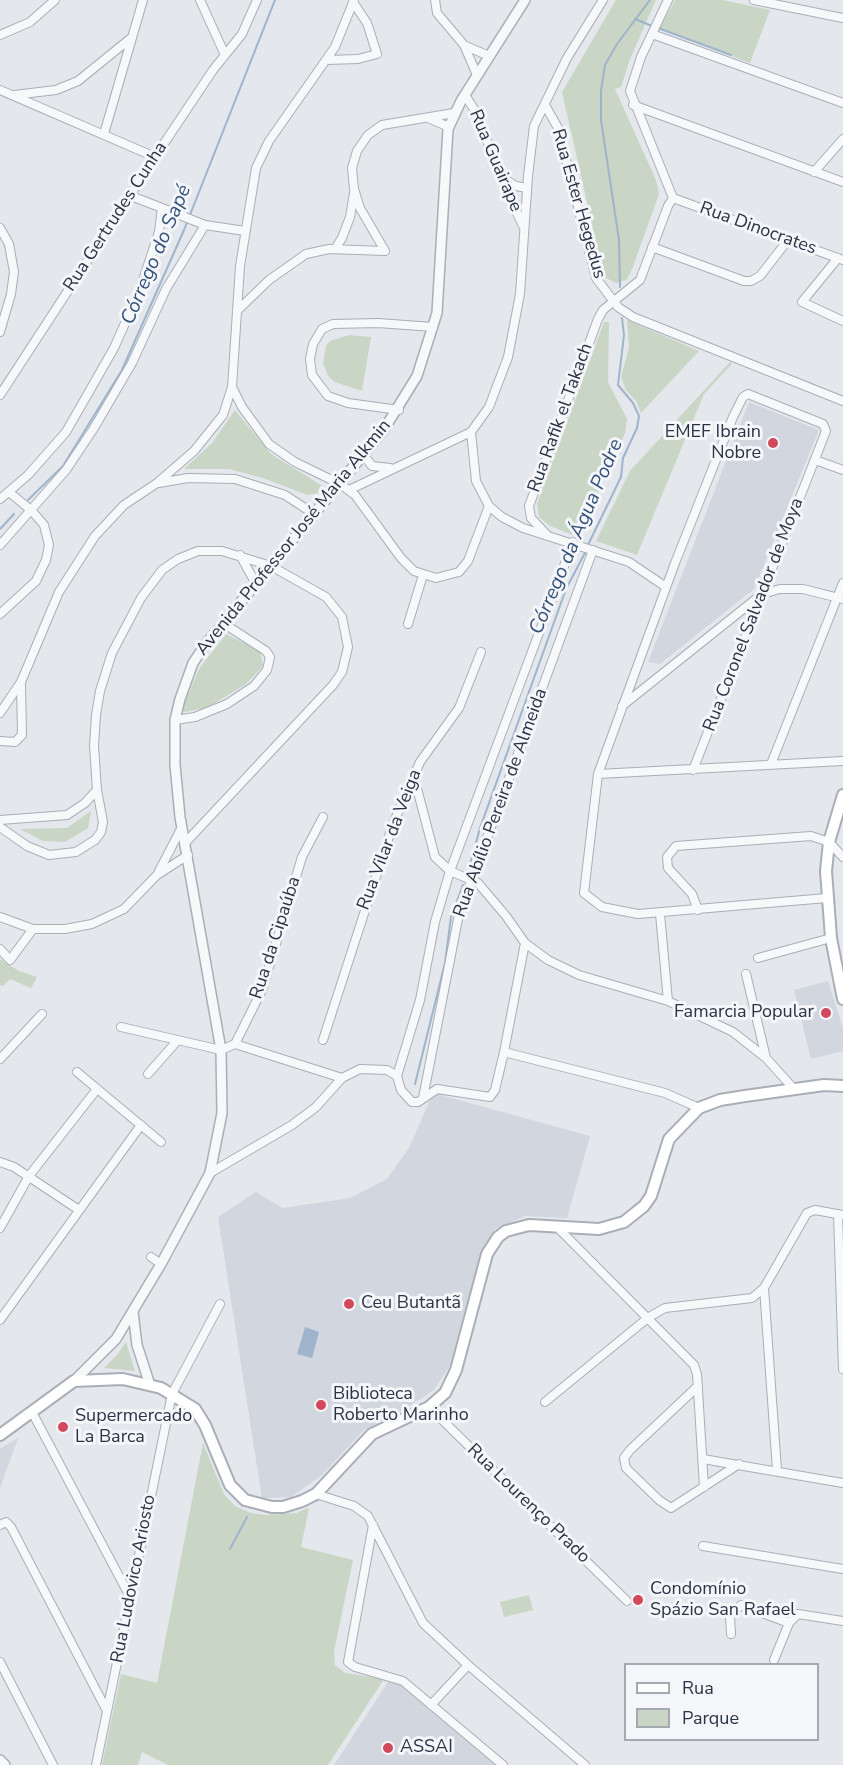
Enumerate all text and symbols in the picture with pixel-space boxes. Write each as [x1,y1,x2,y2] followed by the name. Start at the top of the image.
[464,107,526,215] street label: Rua Guairape
[546,127,610,281] street label: Rua Ester Hegedus
[60,138,172,296] street label: Rua Gertrudes Cunha
[117,181,197,329] water label: Córrego do Sapé
[697,198,819,260] street label: Rua Dinocrates
[524,341,598,495] street label: Rua Rafik el Takach
[192,416,396,660] street label: Avenida Professor José Maria Alkmin
[665,422,761,464] place label: EMEF Ibrain Nobre
[525,436,629,638] water label: Córrego da Água Podre
[766,436,780,450] marker: EMEF Ibrain Nobre
[699,495,809,735] street label: Rua Coronel Salvador de Moya
[449,686,553,920] street label: Rua Abílio Pereira de Almeida
[353,767,427,913] street label: Rua Vilar da Veiga
[246,874,306,1002] street label: Rua da Cipaúba
[674,1002,814,1024] place label: Famarcia Popular
[819,1006,833,1020] marker: Famarcia Popular
[361,1293,461,1315] place label: Ceu Butantã
[342,1297,356,1311] marker: Ceu Butantã
[333,1384,469,1426] place label: Biblioteca Roberto Marinho
[314,1398,328,1412] marker: Biblioteca Roberto Marinho
[75,1406,192,1448] place label: Supermercado La Barca
[56,1420,70,1434] marker: Supermercado La Barca
[462,1440,594,1568] street label: Rua Lourenço Prado
[107,1493,161,1665] street label: Rua Ludovico Ariosto
[650,1579,796,1622] place label: Condomínio Spázio San Rafael
[631,1593,645,1607] marker: Condomínio Spázio San Rafael
[624,1663,819,1741] legend
[682,1676,714,1700] text: Rua
[682,1706,739,1730] text: Parque
[400,1737,453,1759] place label: ASSAI
[381,1741,395,1755] marker: ASSAI

